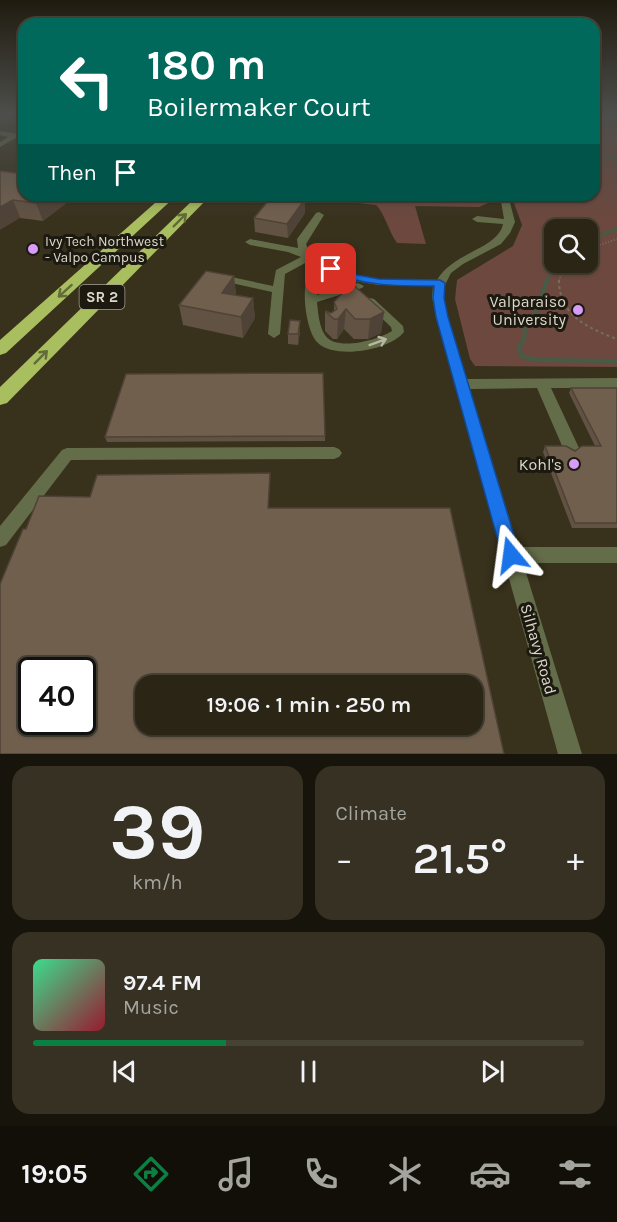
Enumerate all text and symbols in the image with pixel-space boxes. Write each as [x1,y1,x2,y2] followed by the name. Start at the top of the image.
[147,40,266,90] text: 180 m
[48,42,126,120] icon: left
[147,91,371,123] text: Boilermaker Court
[109,156,142,189] icon: arrive
[48,160,97,186] text: Then
[172,212,187,227] one-way arrow
[544,219,598,273] map controls
[544,219,598,273] button: search
[45,233,164,266] place label: Ivy Tech Northwest - Valpo Campus
[26,242,40,256] marker: Ivy Tech Northwest - Valpo Campus
[305,243,356,294] pin
[314,252,347,285] icon: arrive
[58,284,73,298] one-way arrow
[80,285,124,309] road number: SR 2
[490,292,567,329] place label: Valparaiso University
[571,303,585,317] marker: Valparaiso University
[368,335,387,346] one-way arrow
[34,350,49,365] one-way arrow
[519,455,562,474] place label: Kohl's
[567,457,581,471] marker: Kohl's
[479,523,543,587] position arrow
[516,602,561,697] street label: Silhavy Road
[18,657,96,735] speed limit sign: 40
[207,692,411,718] text: 19:06 · 1 min · 250 m
[109,786,205,878] text: 39
[336,802,407,825] text: Climate
[412,832,507,884] text: 21.5°
[336,840,353,878] text: −
[567,840,584,878] text: +
[132,871,183,894] text: km/h
[123,970,202,996] text: 97.4 FM
[123,996,179,1019] text: Music
[108,1055,141,1088] icon: previous
[292,1055,325,1088] icon: pause
[476,1055,509,1088] icon: next
[130,1153,172,1195] icon: directions
[215,1153,257,1195] icon: music
[300,1153,342,1195] icon: phone
[384,1153,426,1195] icon: climate
[469,1153,511,1195] icon: car
[554,1153,596,1195] icon: filters
[21,1158,88,1190] text: 19:05

